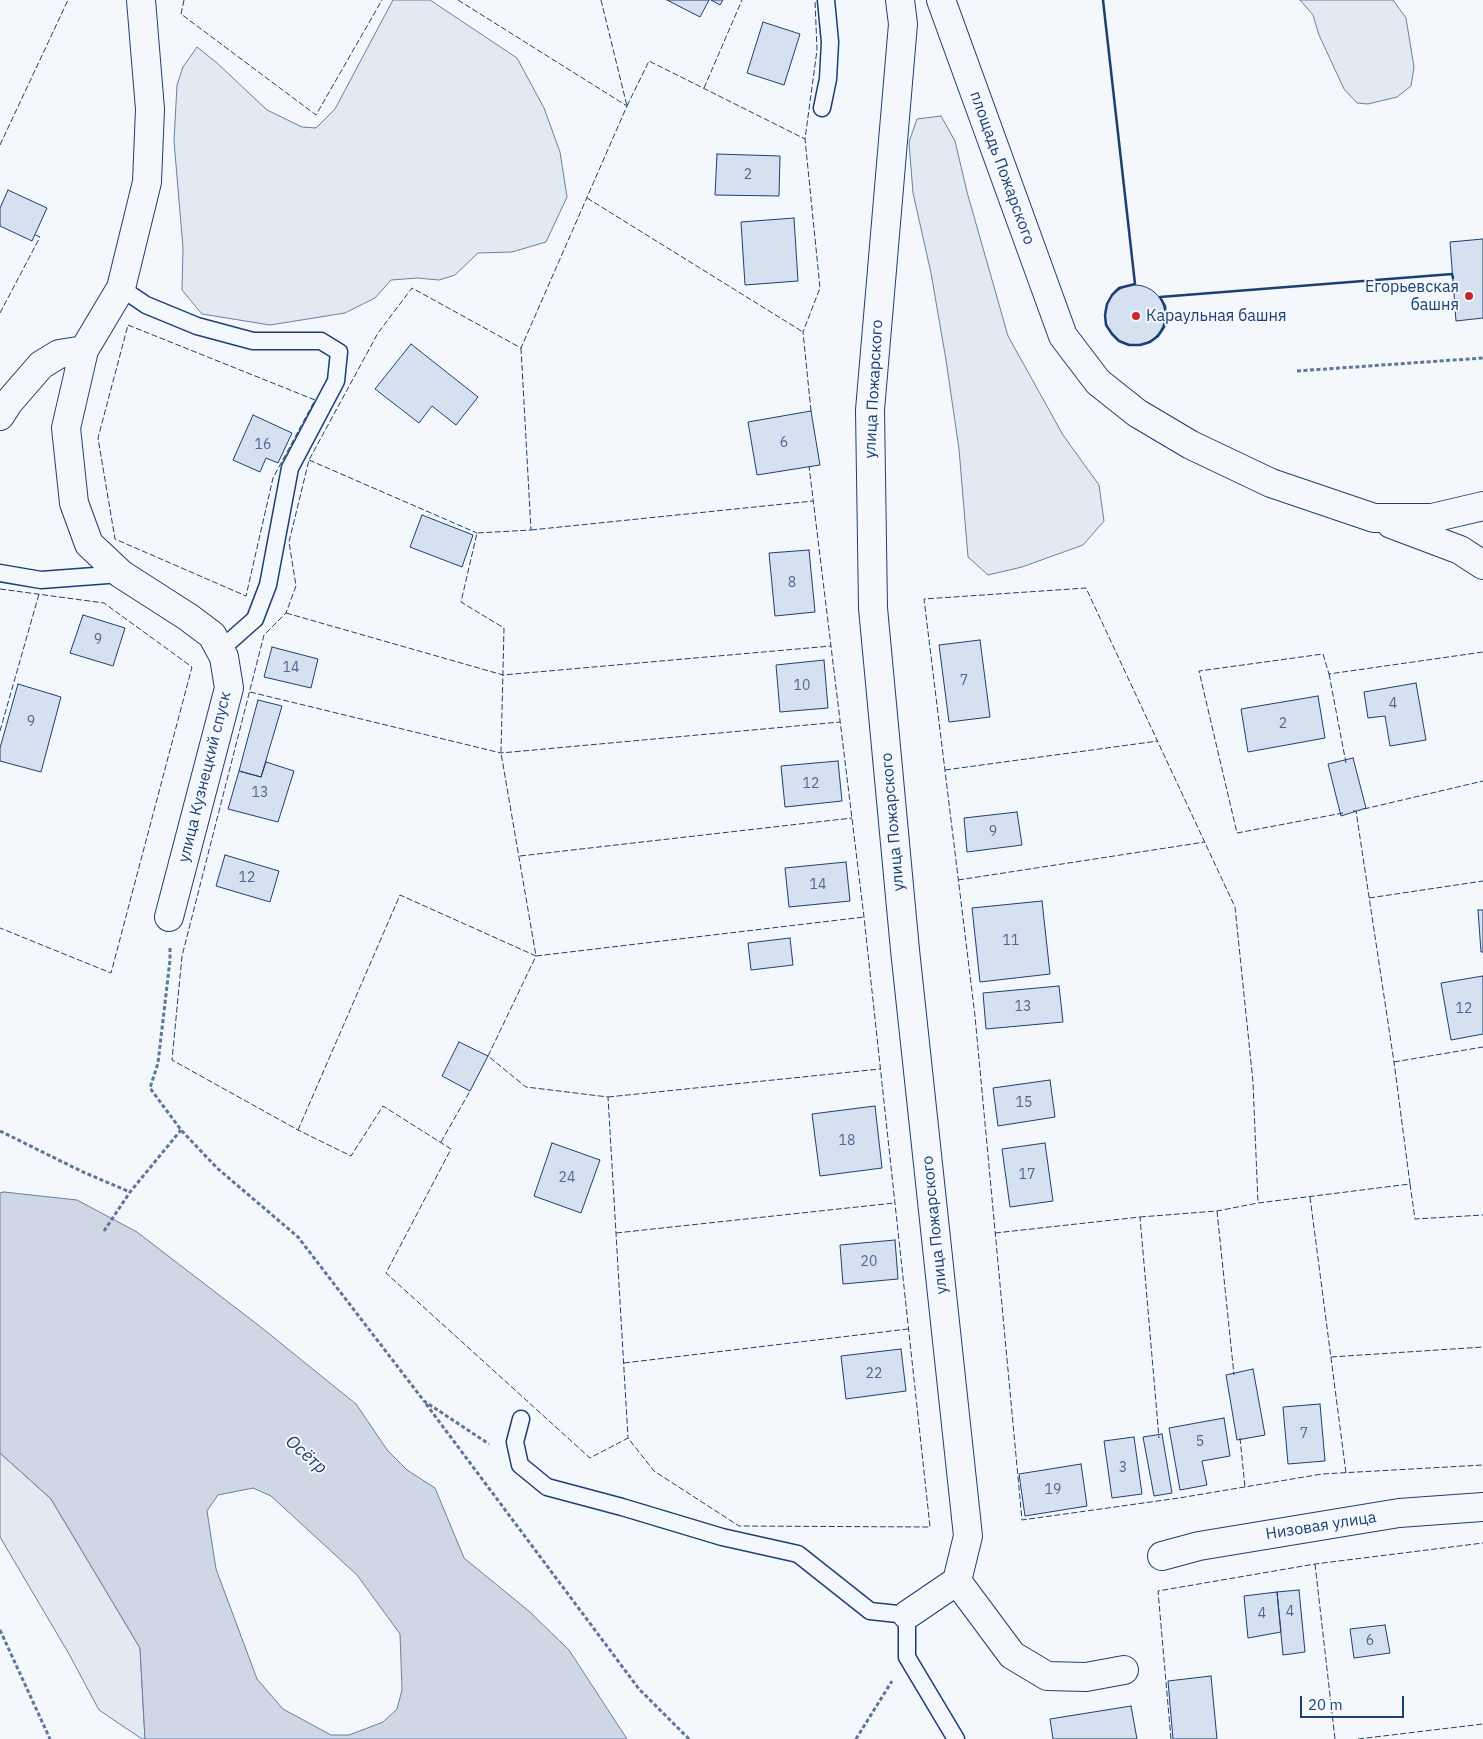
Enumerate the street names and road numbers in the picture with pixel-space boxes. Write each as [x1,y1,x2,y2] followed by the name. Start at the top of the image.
[965,89,1039,247] street label: площадь Пожарского
[861,319,887,459] street label: улица Пожарского
[174,690,236,864] street label: улица Кузнецкий спуск
[877,752,909,892] street label: улица Пожарского
[918,1155,952,1295] street label: улица Пожарского
[1264,1508,1378,1544] street label: Низовая улица

